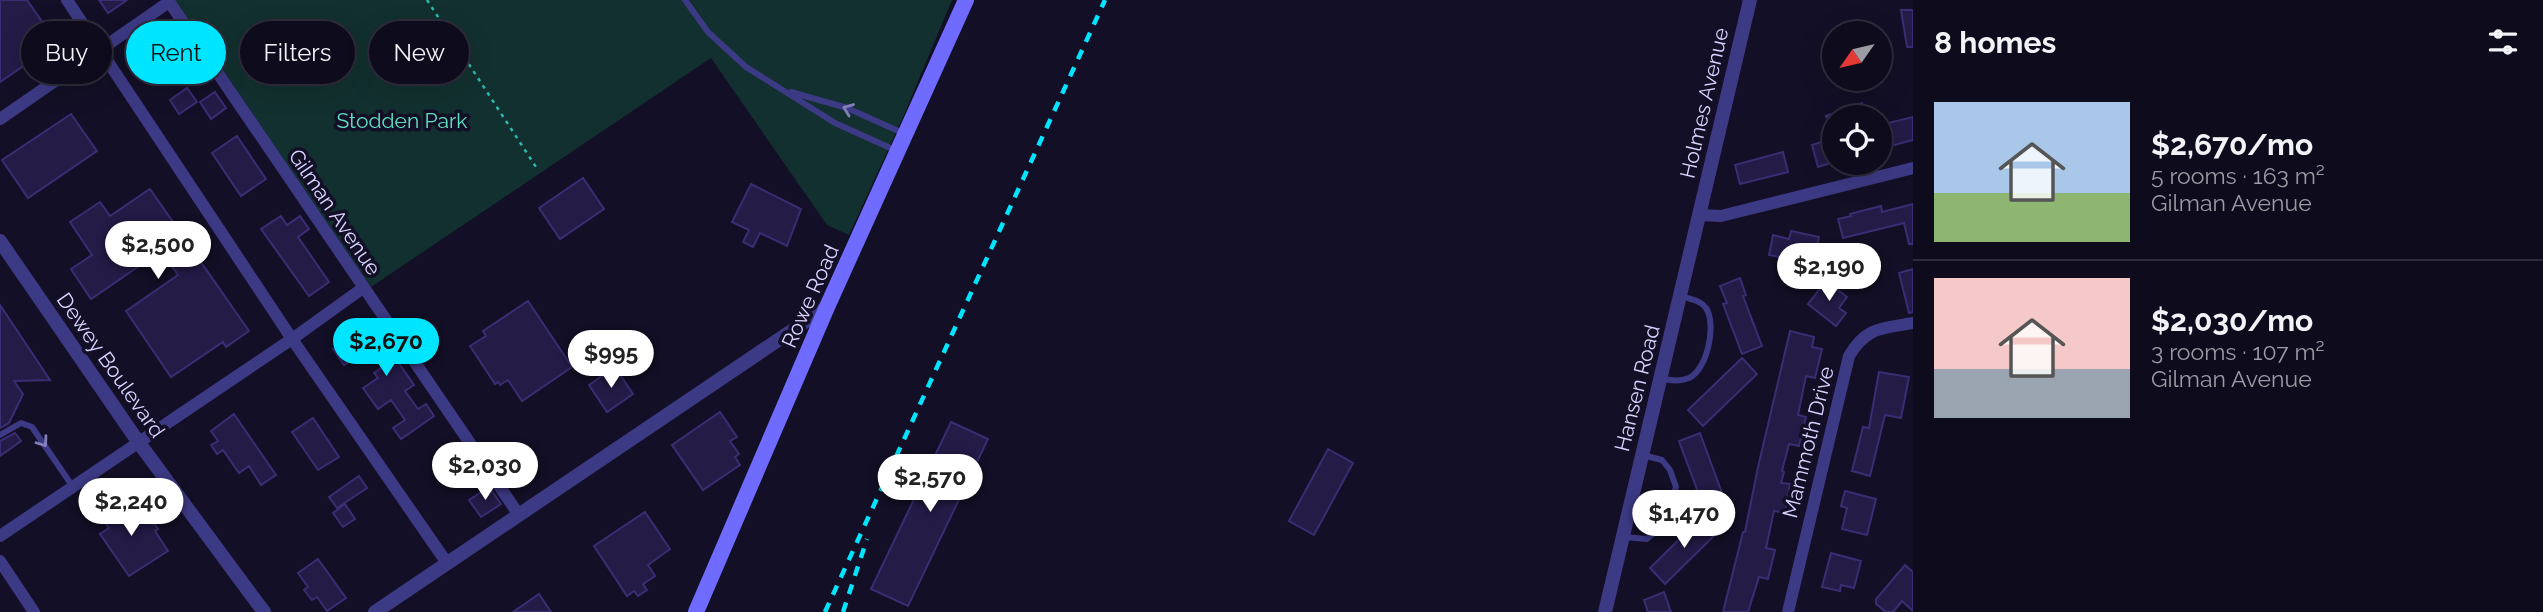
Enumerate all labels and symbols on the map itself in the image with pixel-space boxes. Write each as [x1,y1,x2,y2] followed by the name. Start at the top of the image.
[1822,21,1892,91] north arrow
[1675,25,1733,181] street label: Holmes Avenue
[842,103,854,117] one-way arrow
[337,108,467,133] park label: Stodden Park
[284,144,386,280] street label: Gilman Avenue
[101,222,215,281] pin: $2,500
[776,241,844,351] street label: Rowe Road
[1772,244,1886,303] pin: $2,190
[52,288,170,442] street label: Dewey Boulevard
[329,318,443,378] pin: $2,670
[1609,322,1665,454] street label: Hansen Road
[570,330,652,390] pin: $995
[1777,364,1839,520] street label: Mammoth Drive
[35,434,47,447] one-way arrow
[428,442,542,502] pin: $2,030
[873,454,987,514] pin: $2,570
[74,478,188,538] pin: $2,240
[1627,490,1741,550] pin: $1,470

